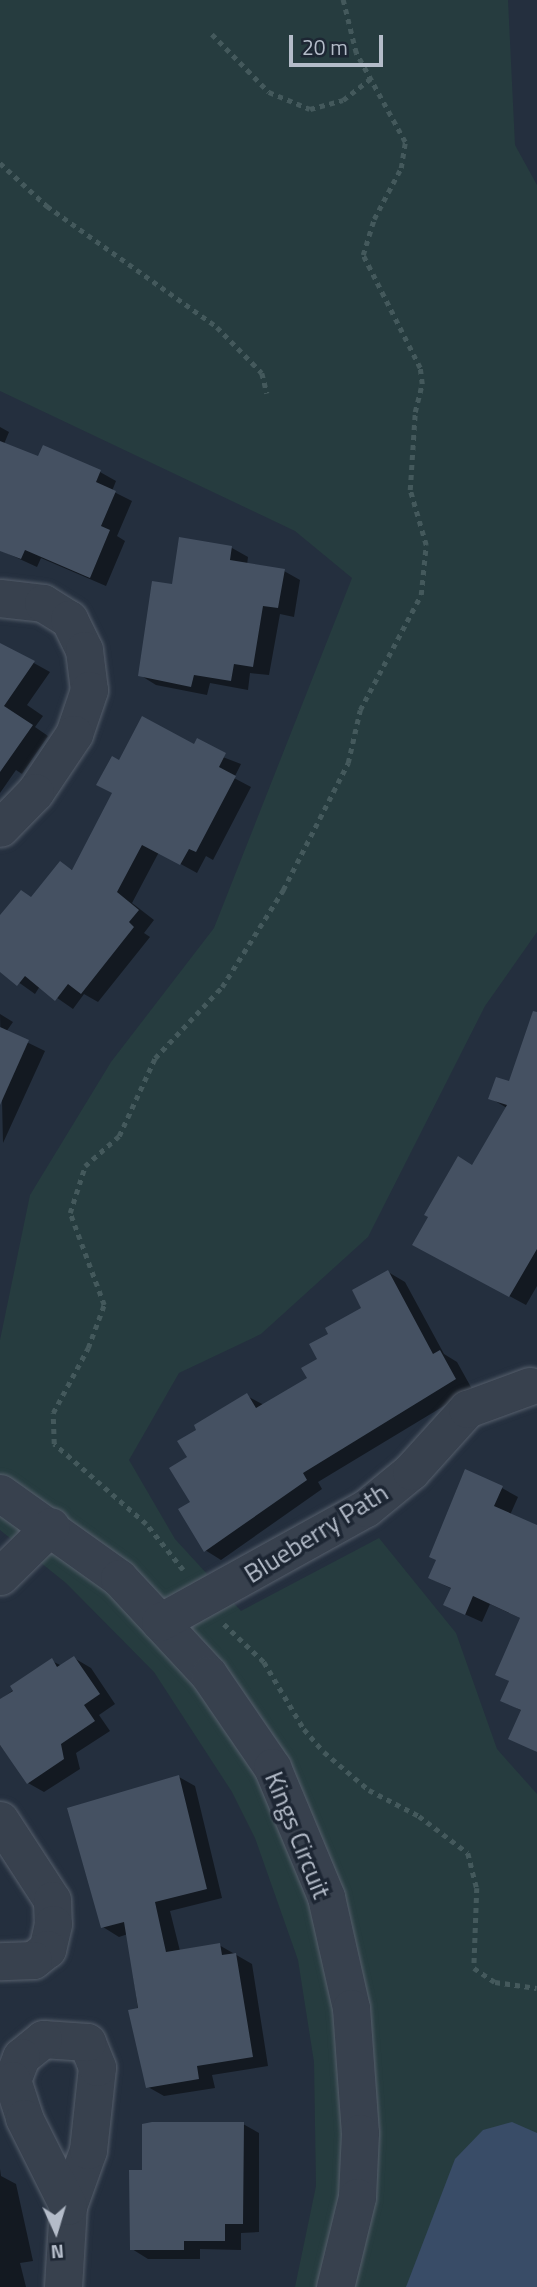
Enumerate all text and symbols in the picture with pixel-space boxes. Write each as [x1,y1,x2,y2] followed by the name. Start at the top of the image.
[292,21,386,65] scale bar
[302,31,348,63] text: 20 m
[238,1476,394,1590] street label: Blueberry Path
[258,1767,338,1903] street label: Kings Circuit
[21,2196,91,2266] north arrow
[50,2238,65,2267] text: N

